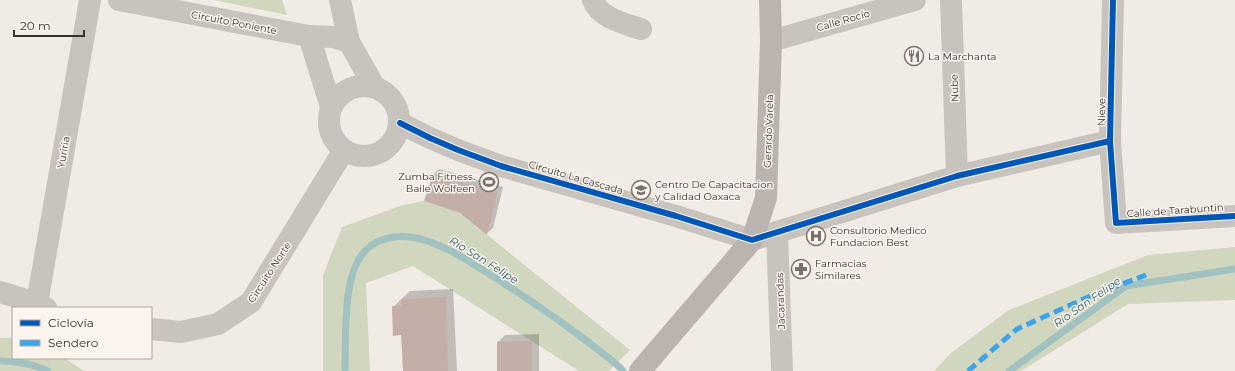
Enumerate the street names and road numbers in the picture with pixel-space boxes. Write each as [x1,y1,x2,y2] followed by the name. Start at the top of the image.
[815,7,871,34] street label: Calle Rocío
[190,8,278,37] street label: Circuito Poniente
[948,74,961,102] street label: Nube
[761,94,776,168] street label: Gerardo Varela
[1095,98,1108,126] street label: Nieve
[54,135,73,169] street label: Yuriria
[527,158,625,197] street label: Circuito La Cascada
[1126,201,1224,220] street label: Calle de Tarabuntin
[245,239,294,305] street label: Circuito Norte
[773,273,788,330] street label: Jacarandas

